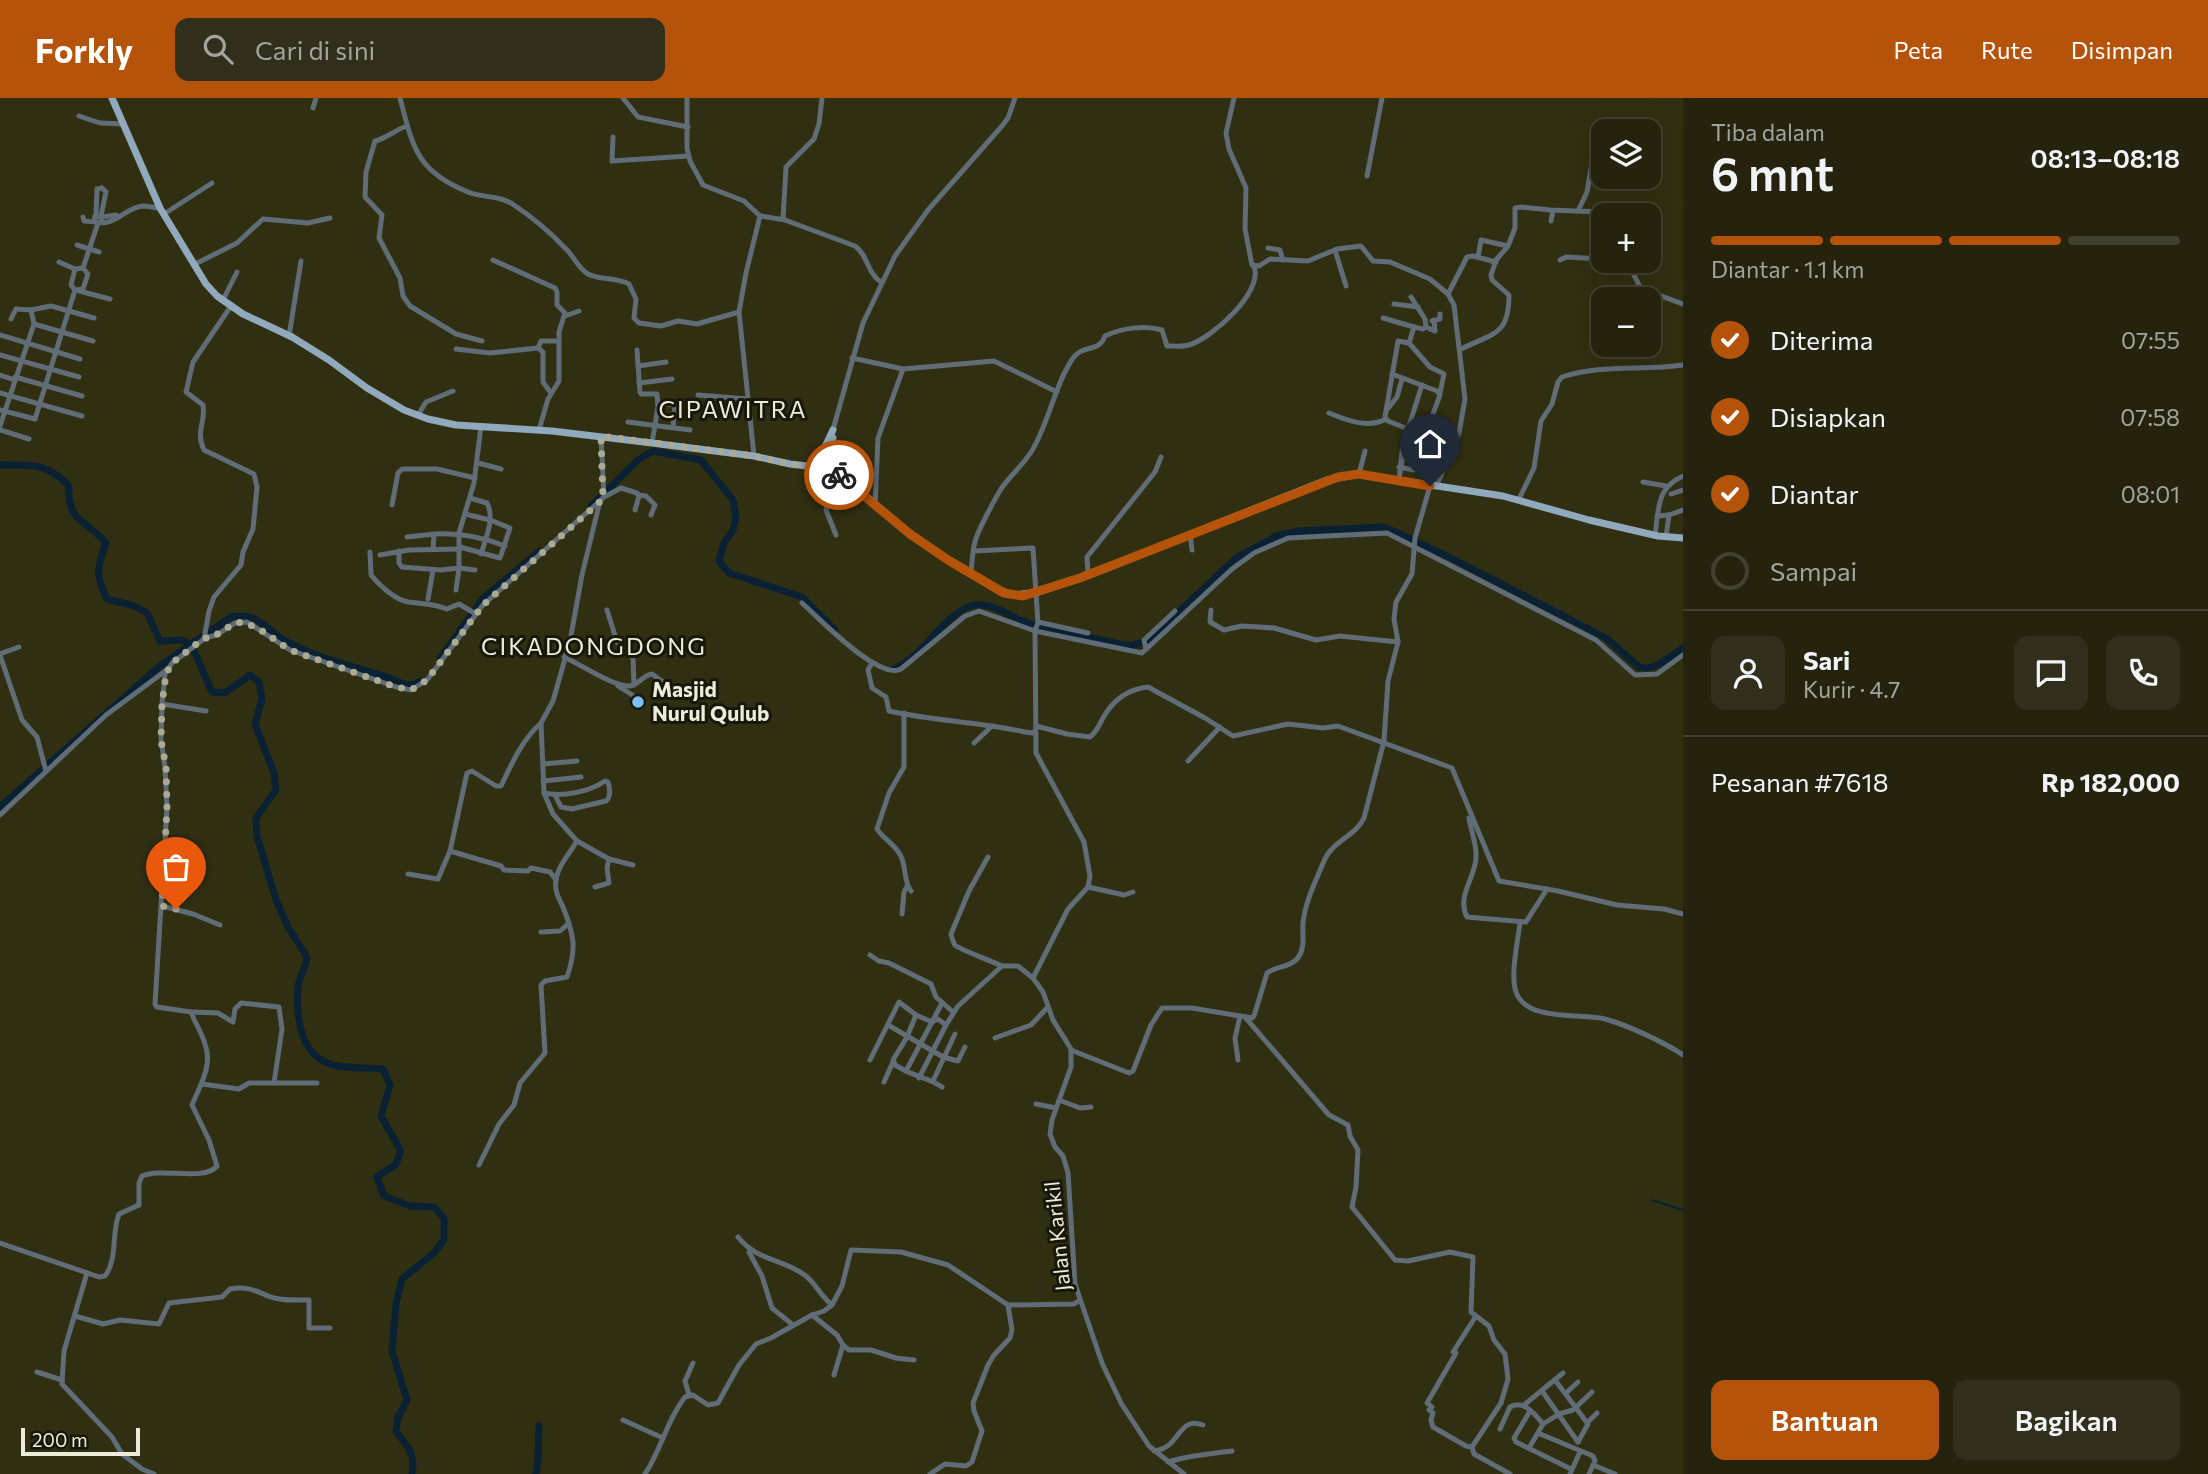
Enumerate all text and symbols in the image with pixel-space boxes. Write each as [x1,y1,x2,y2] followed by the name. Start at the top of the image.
[175,18,665,81] search box
[35,29,133,70] text: Forkly
[199,30,237,68] icon: search
[255,34,375,65] text: Cari di sini
[1893,35,1943,64] text: Peta
[1981,35,2033,64] text: Rute
[2071,35,2173,64] text: Disimpan
[1711,118,1825,146] text: Tiba dalam
[1591,119,1661,357] map controls
[1591,119,1661,189] button: layers
[2031,142,2180,173] text: 08:13–08:18
[1711,144,1834,200] text: 6 mnt
[1591,203,1661,273] button: +
[1711,255,1864,283] text: Diantar · 1.1 km
[1591,287,1661,357] button: −
[1711,321,1749,359] icon: check
[1770,324,1873,355] text: Diterima
[2121,326,2180,354] text: 07:55
[659,394,807,423] district label: CIPAWITRA
[1711,398,1749,436] icon: check
[1770,401,1886,432] text: Disiapkan
[2120,403,2180,431] text: 07:58
[1400,414,1460,486] pin
[1411,425,1449,463] icon: home
[804,440,874,510] courier
[820,456,858,494] icon: bike
[1711,475,1749,513] icon: check
[1770,478,1859,509] text: Diantar
[2121,480,2180,508] text: 08:01
[1770,555,1857,586] text: Sampai
[481,631,707,660] district label: CIKADONGDONG
[1711,636,1785,710] button: person
[2014,636,2088,710] button: chat
[2106,636,2180,710] button: phone
[1803,644,1850,675] text: Sari
[1803,675,1901,703] text: Kurir · 4.7
[652,676,769,725] place label: Masjid Nurul Qulub
[630,694,646,710] marker: Masjid Nurul Qulub
[1711,766,1888,797] text: Pesanan #7618
[2041,766,2180,797] text: Rp 182,000
[146,837,206,909] pin
[157,848,195,886] icon: bag
[1038,1180,1075,1292] street label: Jalan Karikil
[1711,1380,1939,1460] button: Bantuan
[1953,1380,2180,1460] button: Bagikan
[21,1425,140,1457] scale bar
[32,1428,88,1451] text: 200 m

